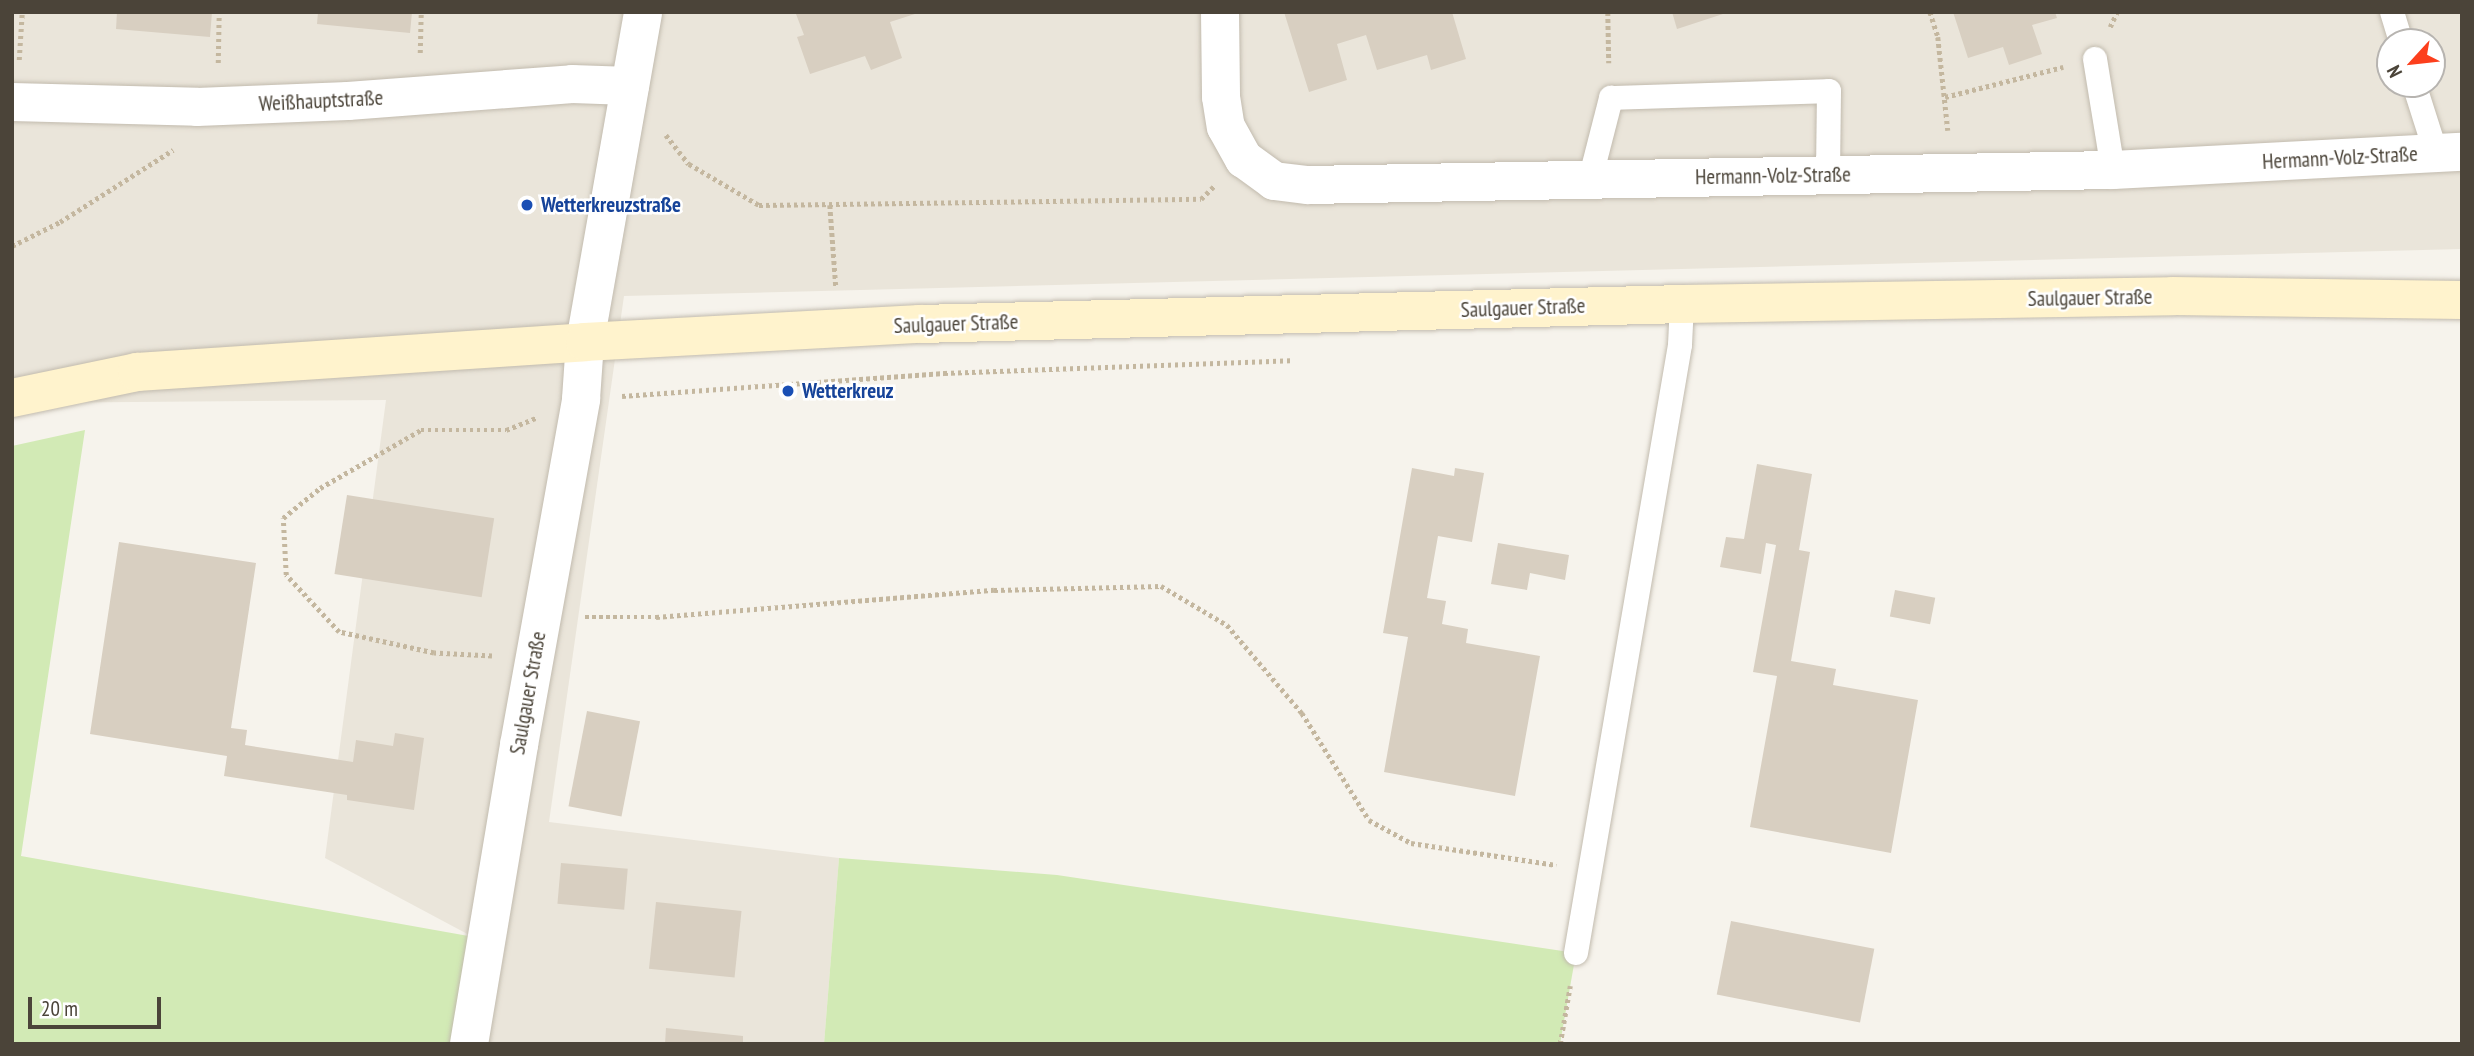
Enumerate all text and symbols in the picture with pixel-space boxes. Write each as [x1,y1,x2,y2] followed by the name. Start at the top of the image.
[2376,28,2446,98] north arrow
[2381,62,2407,82] text: N
[258,85,384,117] street label: Weißhauptstraße
[2262,141,2418,175] street label: Hermann-Volz-Straße
[1695,162,1851,190] street label: Hermann-Volz-Straße
[541,192,681,218] place label: Wetterkreuzstraße
[519,197,535,213] marker: Wetterkreuzstraße
[2027,284,2153,312] street label: Saulgauer Straße
[1460,293,1586,323] street label: Saulgauer Straße
[893,309,1019,339] street label: Saulgauer Straße
[802,378,893,404] place label: Wetterkreuz
[780,383,796,399] marker: Wetterkreuz
[505,629,551,757] street label: Saulgauer Straße
[32,982,164,1026] scale bar
[41,995,78,1022] text: 20 m

